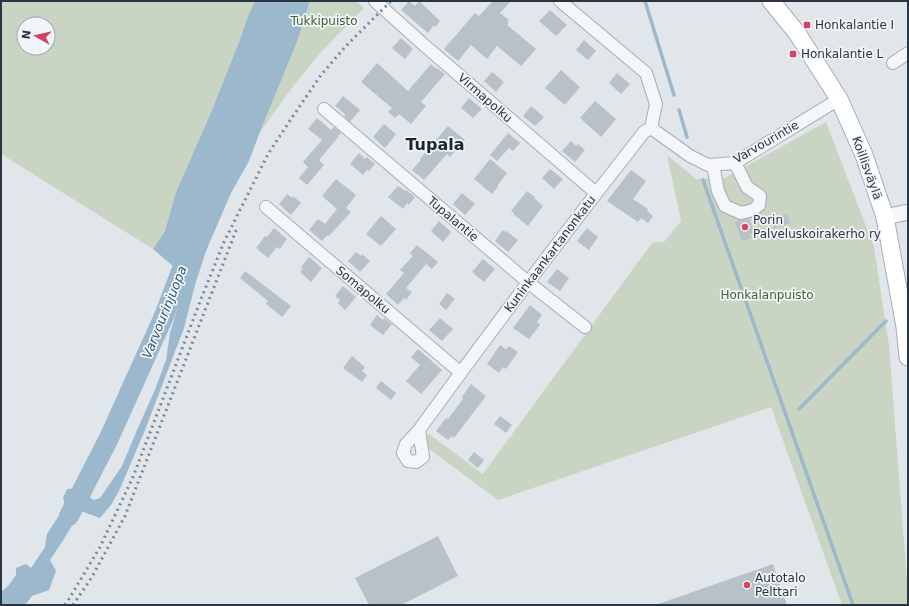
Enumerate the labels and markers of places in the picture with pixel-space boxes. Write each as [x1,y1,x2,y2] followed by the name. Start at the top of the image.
[815,18,894,32] place label: Honkalantie I
[802,20,812,30] marker: Honkalantie I
[801,47,884,61] place label: Honkalantie L
[788,49,798,59] marker: Honkalantie L
[753,213,881,241] place label: Porin Palveluskoirakerho ry
[740,222,750,232] marker: Porin Palveluskoirakerho ry
[755,571,806,599] place label: Autotalo Pelttari
[742,580,752,590] marker: Autotalo Pelttari

